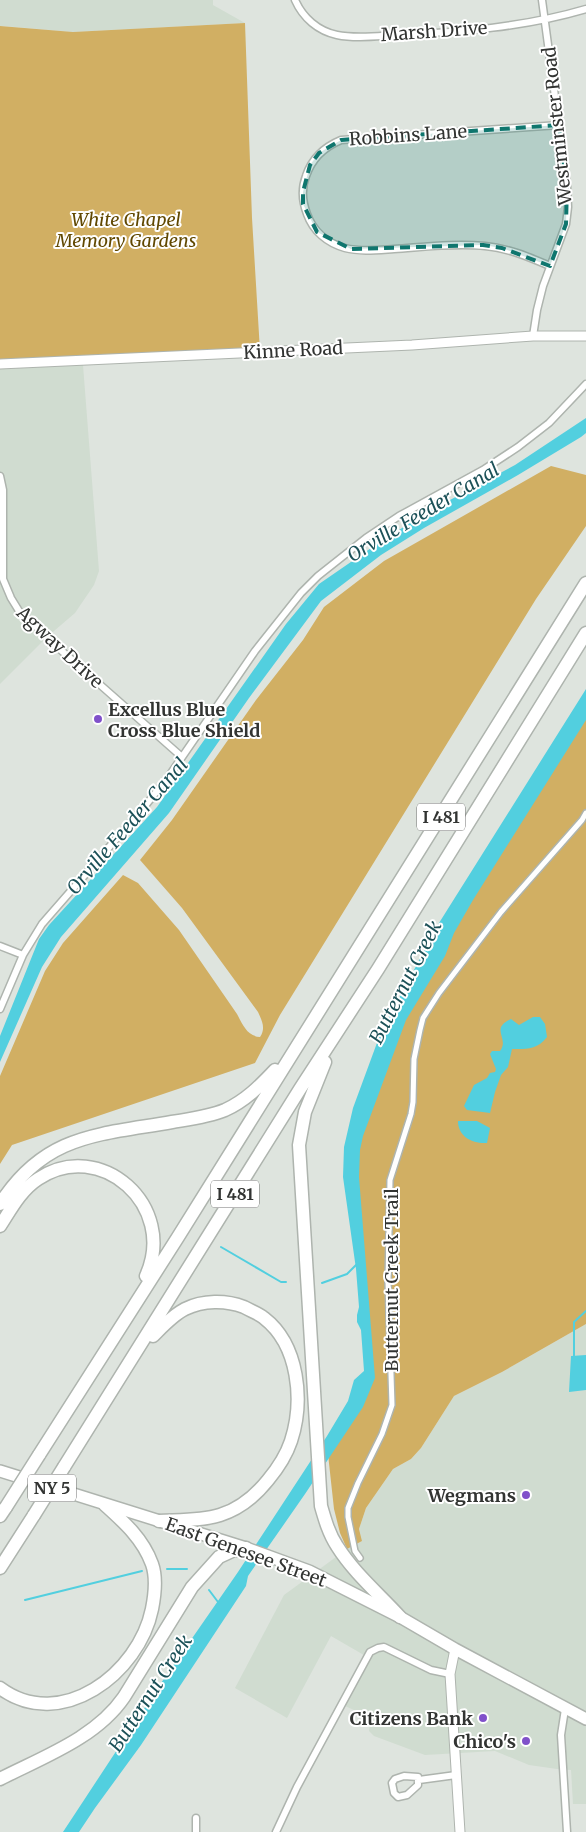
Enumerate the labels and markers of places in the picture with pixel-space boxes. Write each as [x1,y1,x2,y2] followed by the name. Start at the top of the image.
[108,698,260,742] place label: Excellus Blue Cross Blue Shield
[92,713,104,725] marker: Excellus Blue Cross Blue Shield
[427,1484,516,1507] place label: Wegmans
[520,1489,532,1501] marker: Wegmans
[350,1707,473,1730] place label: Citizens Bank
[477,1712,489,1724] marker: Citizens Bank
[454,1730,516,1753] place label: Chico's
[520,1735,532,1747] marker: Chico's

